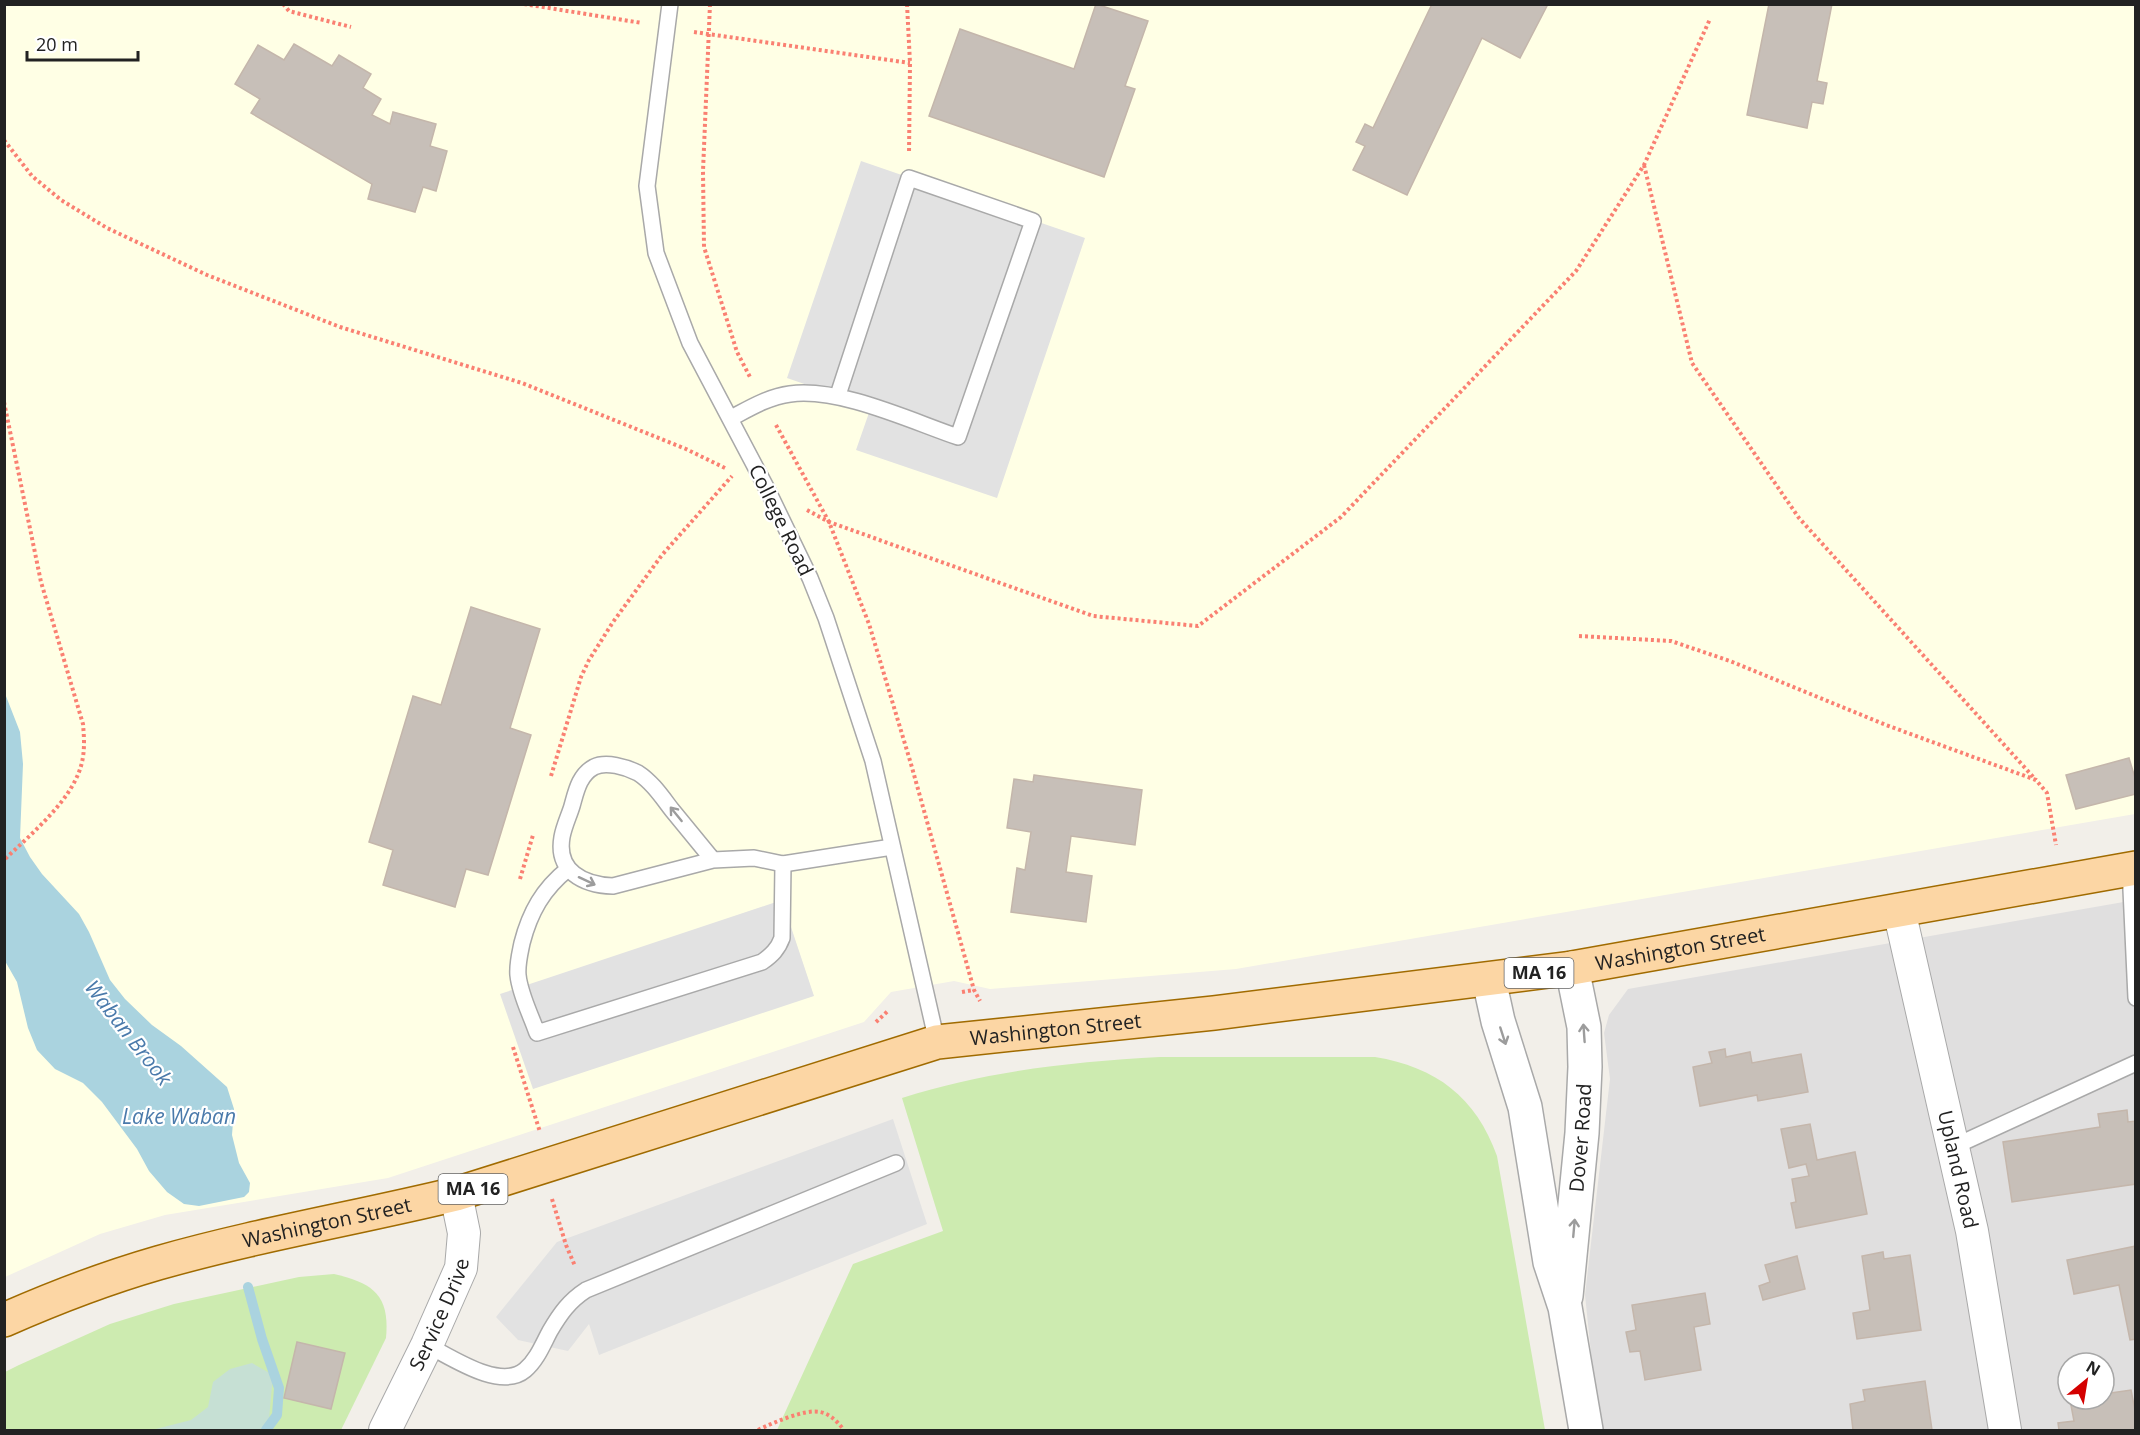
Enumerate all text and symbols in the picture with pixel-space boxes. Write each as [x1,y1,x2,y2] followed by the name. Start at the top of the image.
[27,24,138,62] scale bar
[36,32,78,56] text: 20 m
[743,459,820,580] street label: College Road
[670,807,683,823] one-way arrow
[578,875,596,887] one-way arrow
[1593,920,1767,977] street label: Washington Street
[1504,958,1574,988] road number: MA 16
[79,974,179,1091] water label: Waban Brook
[969,1007,1143,1051] street label: Washington Street
[1578,1024,1589,1043] one-way arrow
[1498,1026,1509,1045] one-way arrow
[1562,1083,1597,1193] street label: Dover Road
[122,1102,236,1130] water label: Lake Waban
[1932,1108,1985,1231] street label: Upland Road
[438,1174,508,1204] road number: MA 16
[240,1191,414,1254] street label: Washington Street
[1569,1218,1580,1238] one-way arrow
[402,1258,475,1375] street label: Service Drive
[2056,1351,2116,1411] north arrow
[2082,1355,2105,1381] text: N

